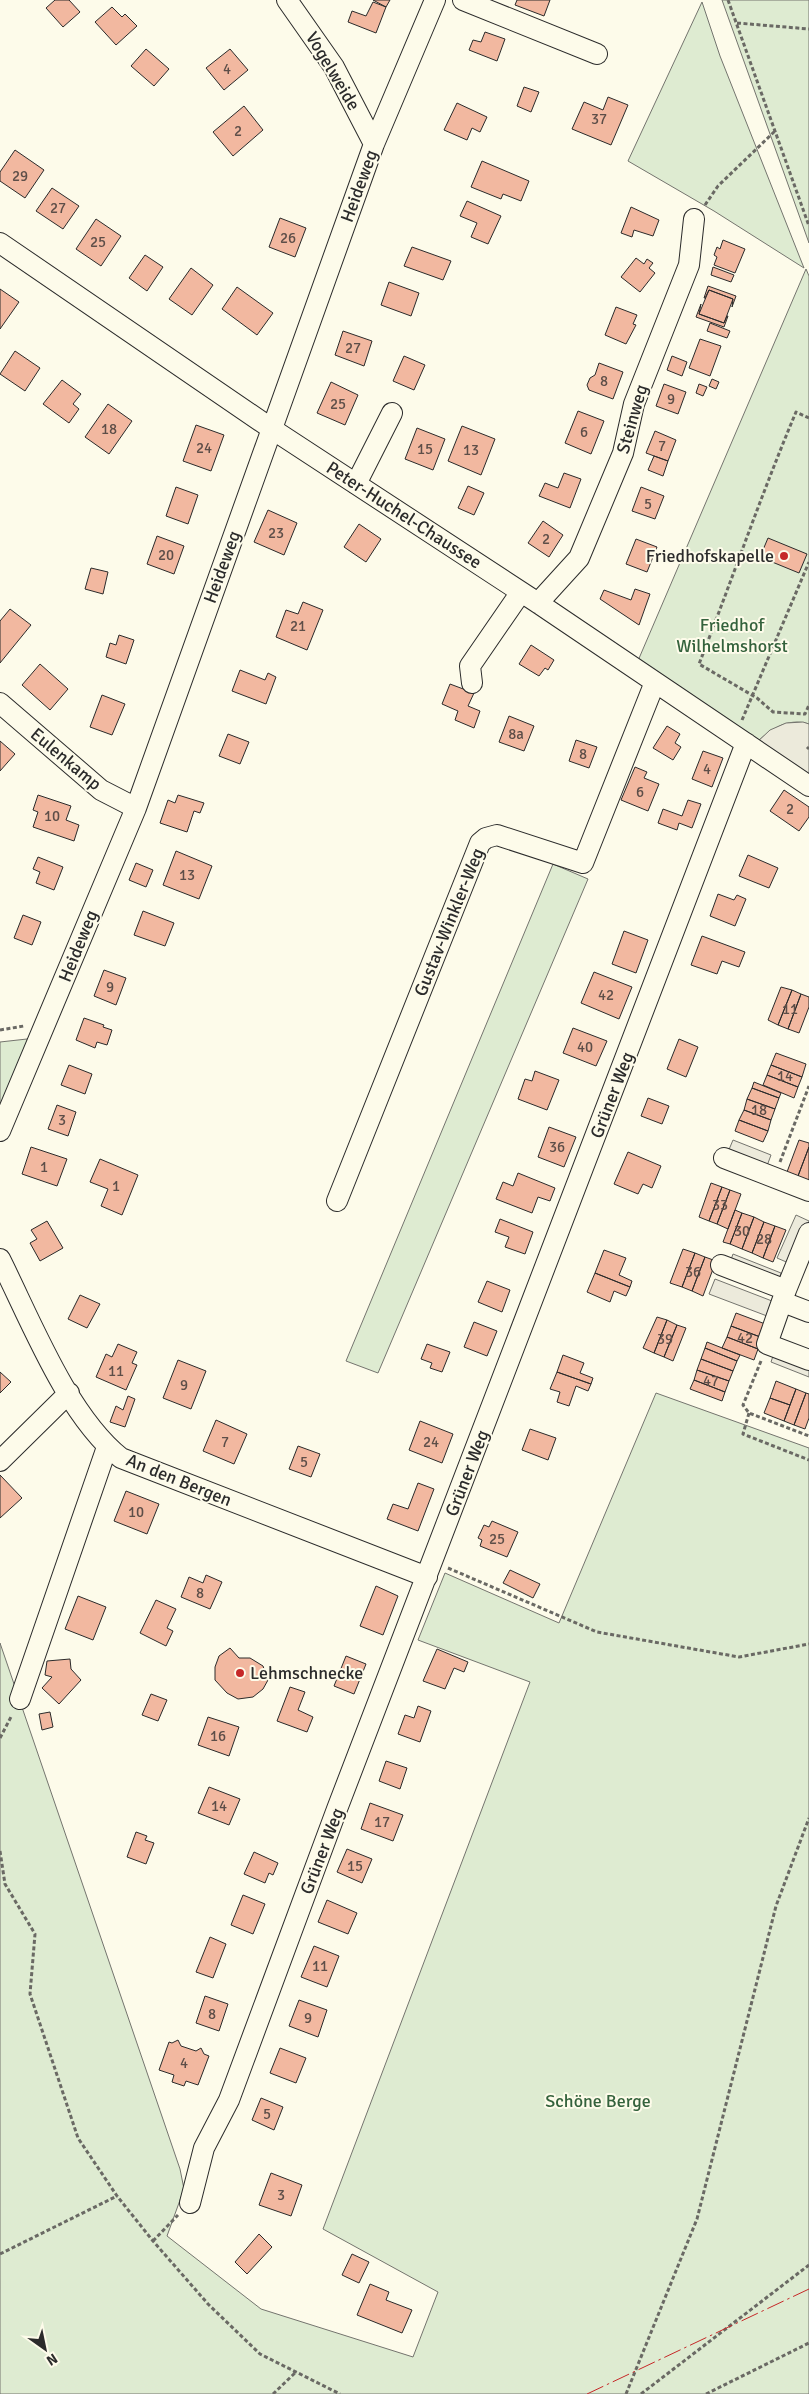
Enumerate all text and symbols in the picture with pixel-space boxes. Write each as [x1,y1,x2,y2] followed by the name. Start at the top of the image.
[301,28,365,114] street label: Vogelweide
[223,60,231,78] house number: 4
[591,110,607,128] house number: 37
[234,122,242,140] house number: 2
[336,147,382,225] street label: Heideweg
[12,167,28,185] house number: 29
[50,199,66,217] house number: 27
[280,229,296,247] house number: 26
[90,233,106,251] house number: 25
[345,339,361,357] house number: 27
[600,372,608,390] house number: 8
[612,382,652,456] street label: Steinweg
[667,390,675,408] house number: 9
[330,395,346,413] house number: 25
[101,420,117,438] house number: 18
[580,423,588,441] house number: 6
[658,437,666,455] house number: 7
[196,439,212,457] house number: 24
[417,440,433,458] house number: 15
[463,441,479,459] house number: 13
[322,457,486,573] street label: Peter-Huchel-Chaussee
[644,495,652,513] house number: 5
[268,524,284,542] house number: 23
[199,528,245,606] street label: Heideweg
[542,530,550,548] house number: 2
[646,545,774,567] place label: Friedhofskapelle
[158,546,174,564] house number: 20
[778,550,790,562] marker: Friedhofskapelle
[676,614,788,657] park label: Friedhof Wilhelmshorst
[290,617,306,635] house number: 21
[26,723,106,795] street label: Eulenkamp
[508,725,524,743] house number: 8a
[579,745,587,763] house number: 8
[703,760,711,778] house number: 4
[636,783,644,801] house number: 6
[786,800,794,818] house number: 2
[44,807,60,825] house number: 10
[409,845,489,999] street label: Gustav-Winkler-Weg
[179,866,195,884] house number: 13
[54,907,102,985] street label: Heideweg
[106,978,114,996] house number: 9
[598,986,614,1004] house number: 42
[782,1000,798,1018] house number: 11
[577,1038,593,1056] house number: 40
[586,1049,638,1141] street label: Grüner Weg
[777,1067,793,1085] house number: 14
[751,1101,767,1119] house number: 18
[58,1111,66,1129] house number: 3
[549,1138,565,1156] house number: 36
[40,1158,48,1176] house number: 1
[112,1177,120,1195] house number: 1
[712,1196,728,1214] house number: 33
[734,1222,750,1240] house number: 30
[756,1230,772,1248] house number: 28
[685,1263,701,1281] house number: 36
[737,1329,753,1347] house number: 42
[657,1330,673,1348] house number: 39
[108,1362,124,1380] house number: 11
[703,1372,719,1390] house number: 47
[180,1376,188,1394] house number: 9
[441,1427,493,1519] street label: Grüner Weg
[221,1433,229,1451] house number: 7
[423,1433,439,1451] house number: 24
[123,1449,235,1511] street label: An den Bergen
[300,1453,308,1471] house number: 5
[128,1503,144,1521] house number: 10
[489,1530,505,1548] house number: 25
[196,1584,204,1602] house number: 8
[250,1662,363,1684] place label: Lehmschnecke
[234,1667,246,1679] marker: Lehmschnecke
[210,1727,226,1745] house number: 16
[211,1797,227,1815] house number: 14
[296,1805,348,1897] street label: Grüner Weg
[374,1813,390,1831] house number: 17
[347,1857,363,1875] house number: 15
[312,1957,328,1975] house number: 11
[208,2005,216,2023] house number: 8
[304,2009,312,2027] house number: 9
[180,2054,188,2072] house number: 4
[545,2090,651,2112] park label: Schöne Berge
[263,2105,271,2123] house number: 5
[277,2186,285,2204] house number: 3
[20,2324,70,2374] north arrow
[43,2350,61,2369] text: N

